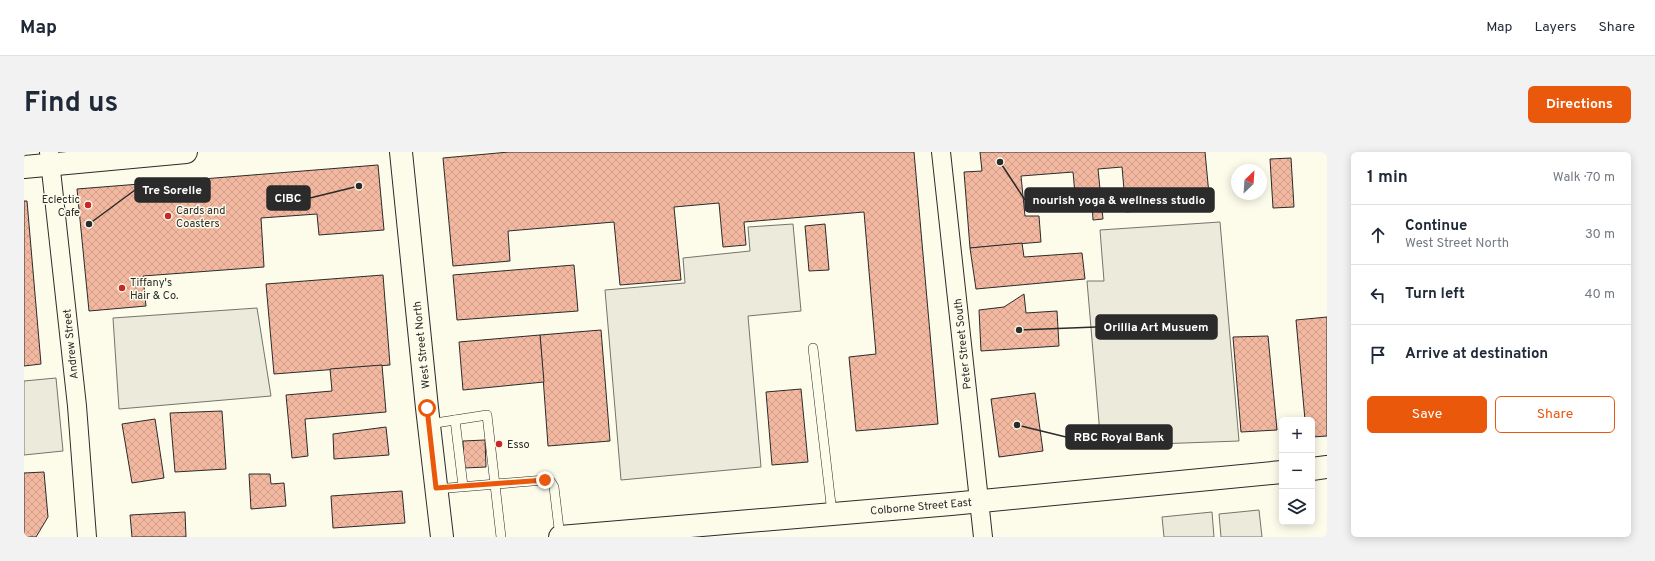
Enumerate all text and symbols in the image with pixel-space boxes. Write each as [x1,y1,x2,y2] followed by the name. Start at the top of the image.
[20,16,57,40] text: Map
[1486,19,1512,36] text: Map
[1534,19,1576,36] text: Layers
[1598,19,1635,36] text: Share
[24,86,118,122] text: Find us
[1528,86,1631,123] button: Directions
[1231,164,1267,200] north arrow
[1367,167,1408,189] text: 1 min
[1553,170,1615,186] text: Walk · 70 m
[135,178,210,202] callout: Tre Sorelle
[142,183,202,199] text: Tre Sorelle
[267,186,310,210] callout: CIBC
[1025,188,1214,212] callout: nourish yoga & wellness studio
[275,191,302,207] text: CIBC
[42,193,80,220] place label: Eclectic Cafe
[1033,193,1206,209] text: nourish yoga & wellness studio
[83,200,93,210] marker: Eclectic Cafe
[176,204,225,231] place label: Cards and Coasters
[163,211,173,221] marker: Cards and Coasters
[1405,217,1467,236] text: Continue
[1367,224,1389,246] icon: ahead
[1585,227,1615,243] text: 30 m
[1405,236,1509,252] text: West Street North
[130,276,179,303] place label: Tiffany's Hair & Co.
[117,283,127,293] marker: Tiffany's Hair & Co.
[1367,284,1389,306] icon: left
[1405,285,1465,304] text: Turn left
[1585,287,1615,303] text: 40 m
[951,298,975,390] street label: Peter Street South
[410,300,434,389] street label: West Street North
[60,308,82,380] street label: Andrew Street
[1096,315,1217,339] callout: Orillia Art Musuem
[1104,320,1208,336] text: Orillia Art Musuem
[1367,344,1389,366] icon: arrive
[1405,345,1548,364] text: Arrive at destination
[1367,396,1487,433] button: Save
[1495,396,1615,433] button: Share
[418,399,436,417] route start
[1279,417,1315,525] map controls
[1279,417,1315,453] button: +
[1066,425,1172,449] callout: RBC Royal Bank
[1074,430,1164,446] text: RBC Royal Bank
[507,438,530,452] place label: Esso
[494,439,504,449] marker: Esso
[1279,453,1315,489] button: −
[536,471,554,489] route end
[1279,489,1315,525] button: layers
[870,496,973,518] street label: Colborne Street East

